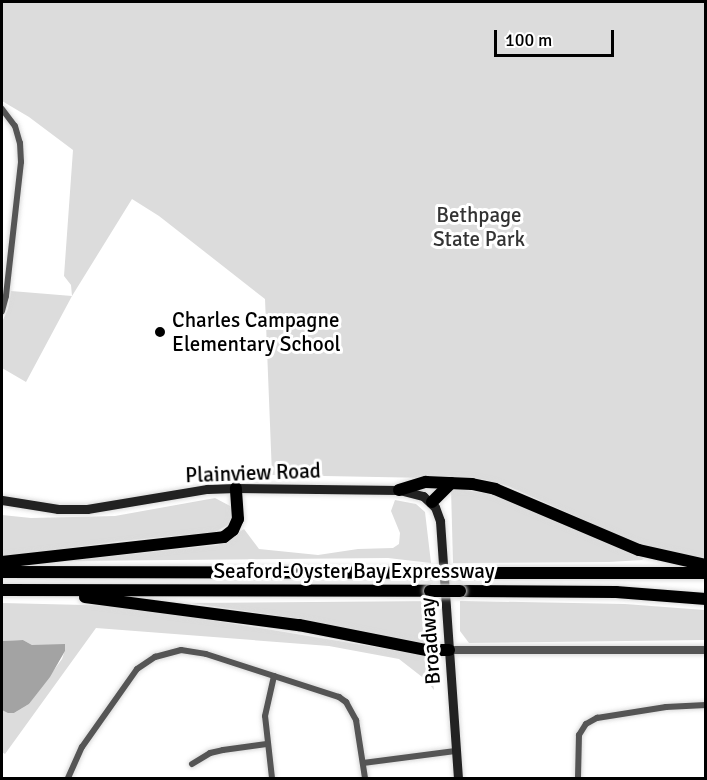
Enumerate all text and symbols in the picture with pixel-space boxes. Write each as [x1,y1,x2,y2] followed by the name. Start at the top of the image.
[497,18,617,56] scale bar
[505,29,552,51] text: 100 m
[433,202,525,252] park label: Bethpage State Park
[172,307,341,357] place label: Charles Campagne Elementary School
[153,325,167,339] marker: Charles Campagne Elementary School
[185,458,321,488] street label: Plainview Road
[213,558,495,584] street label: Seaford-Oyster Bay Expressway
[414,596,446,686] street label: Broadway

